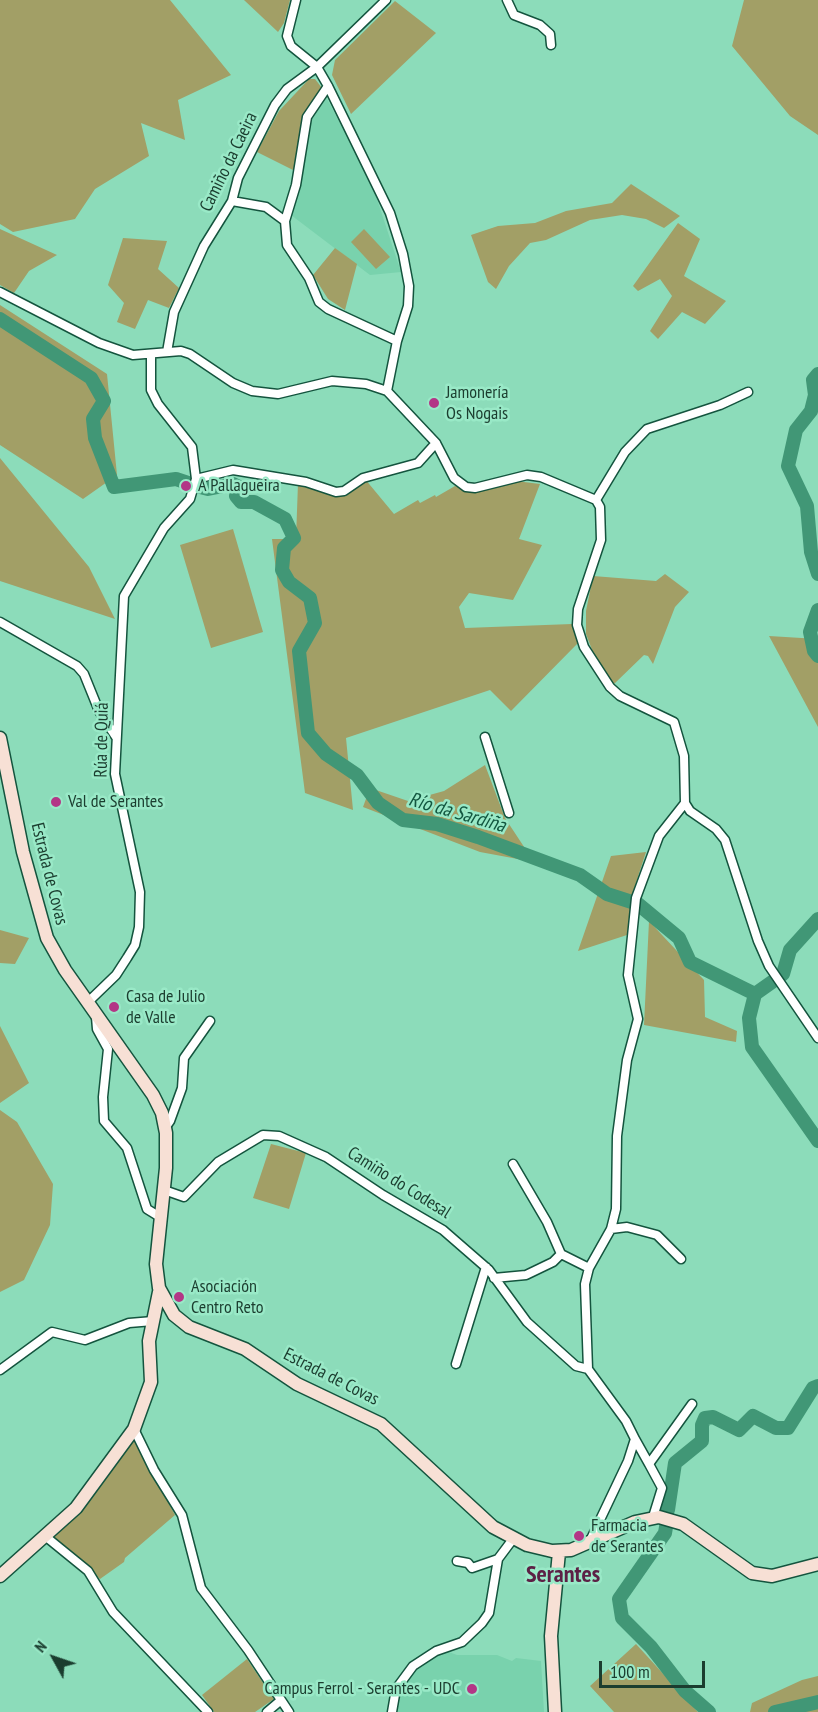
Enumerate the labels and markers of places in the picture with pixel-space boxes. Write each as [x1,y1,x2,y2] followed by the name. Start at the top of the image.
[446,382,508,424] place label: Jamonería Os Nogais
[427,396,441,410] marker: Jamonería Os Nogais
[198,475,280,497] place label: A Pallagueira
[179,479,193,493] marker: A Pallagueira
[68,791,163,813] place label: Val de Serantes
[49,795,63,809] marker: Val de Serantes
[126,986,205,1028] place label: Casa de Julio de Valle
[107,1000,121,1014] marker: Casa de Julio de Valle
[191,1276,264,1318] place label: Asociación Centro Reto
[172,1290,186,1304] marker: Asociación Centro Reto
[591,1515,664,1558] place label: Farmacia de Serantes
[572,1529,586,1543] marker: Farmacia de Serantes
[265,1678,460,1700] place label: Campus Ferrol - Serantes - UDC
[465,1682,479,1696] marker: Campus Ferrol - Serantes - UDC

